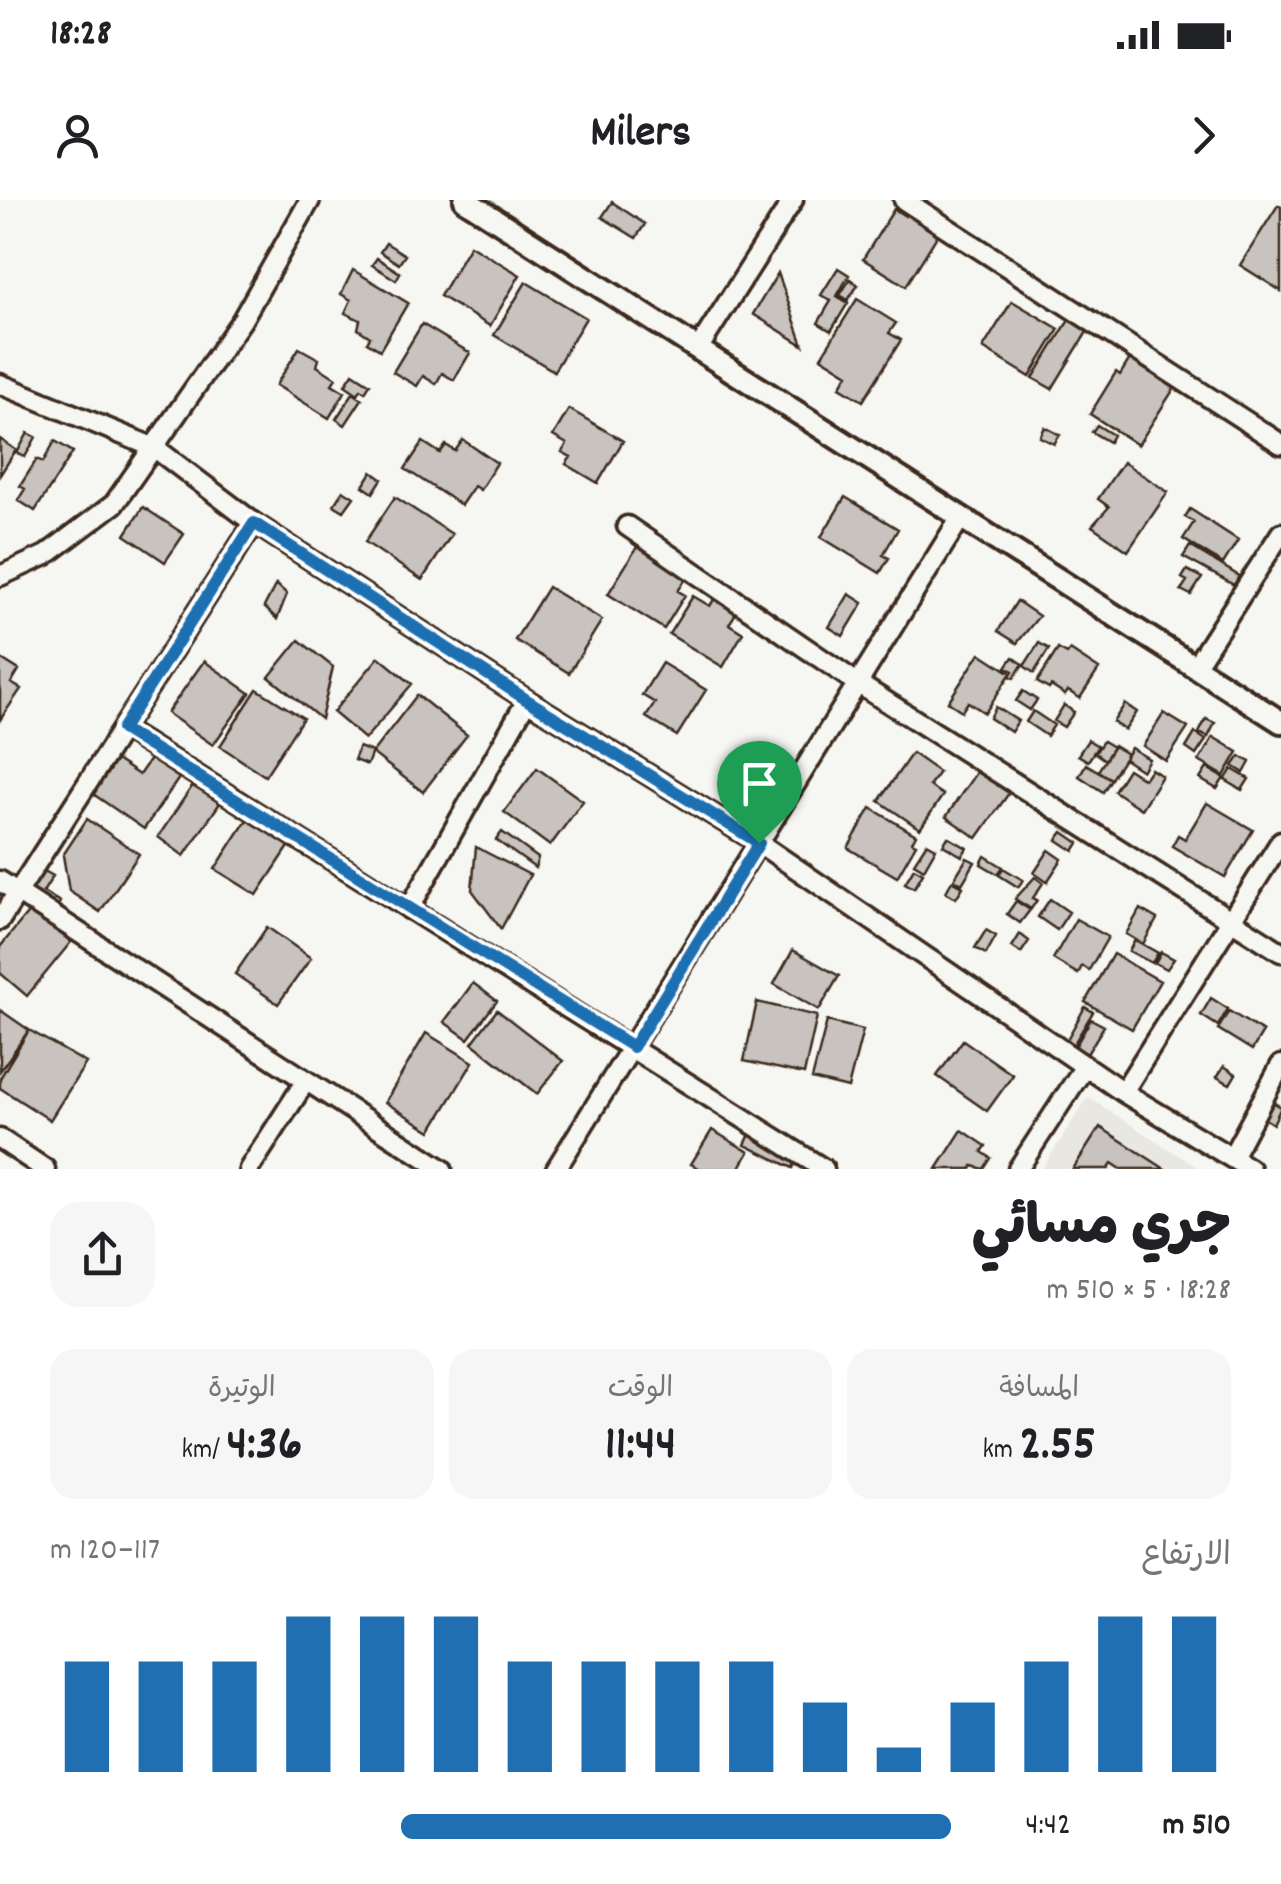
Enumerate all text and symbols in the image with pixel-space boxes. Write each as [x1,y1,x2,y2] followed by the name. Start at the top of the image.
[50,8,112,63] text: 18:28
[590,103,691,167] text: Milers
[50,108,105,163] icon: person
[1176,108,1231,163] icon: forward
[717,741,802,844] pin
[732,756,787,811] icon: arrive
[972,1192,1231,1271] text: جري مسائي
[50,1202,155,1307] button: share
[1047,1269,1231,1315] text: 18:28 · 5 × 510 m
[208,1371,276,1411] text: الوتيرة
[608,1371,673,1411] text: الوقت
[999,1371,1079,1411] text: المسافة
[227,1411,302,1483] text: 4:36
[605,1411,676,1483] text: 11:44
[1020,1411,1096,1483] text: 2.55
[181,1432,227,1472] text: /km
[982,1432,1020,1472] text: km
[50,1529,160,1575] text: 117–120 m
[1141,1535,1231,1581] text: الارتفاع
[1025,1804,1071,1850] text: 4:42
[1162,1804,1231,1850] text: 510 m

